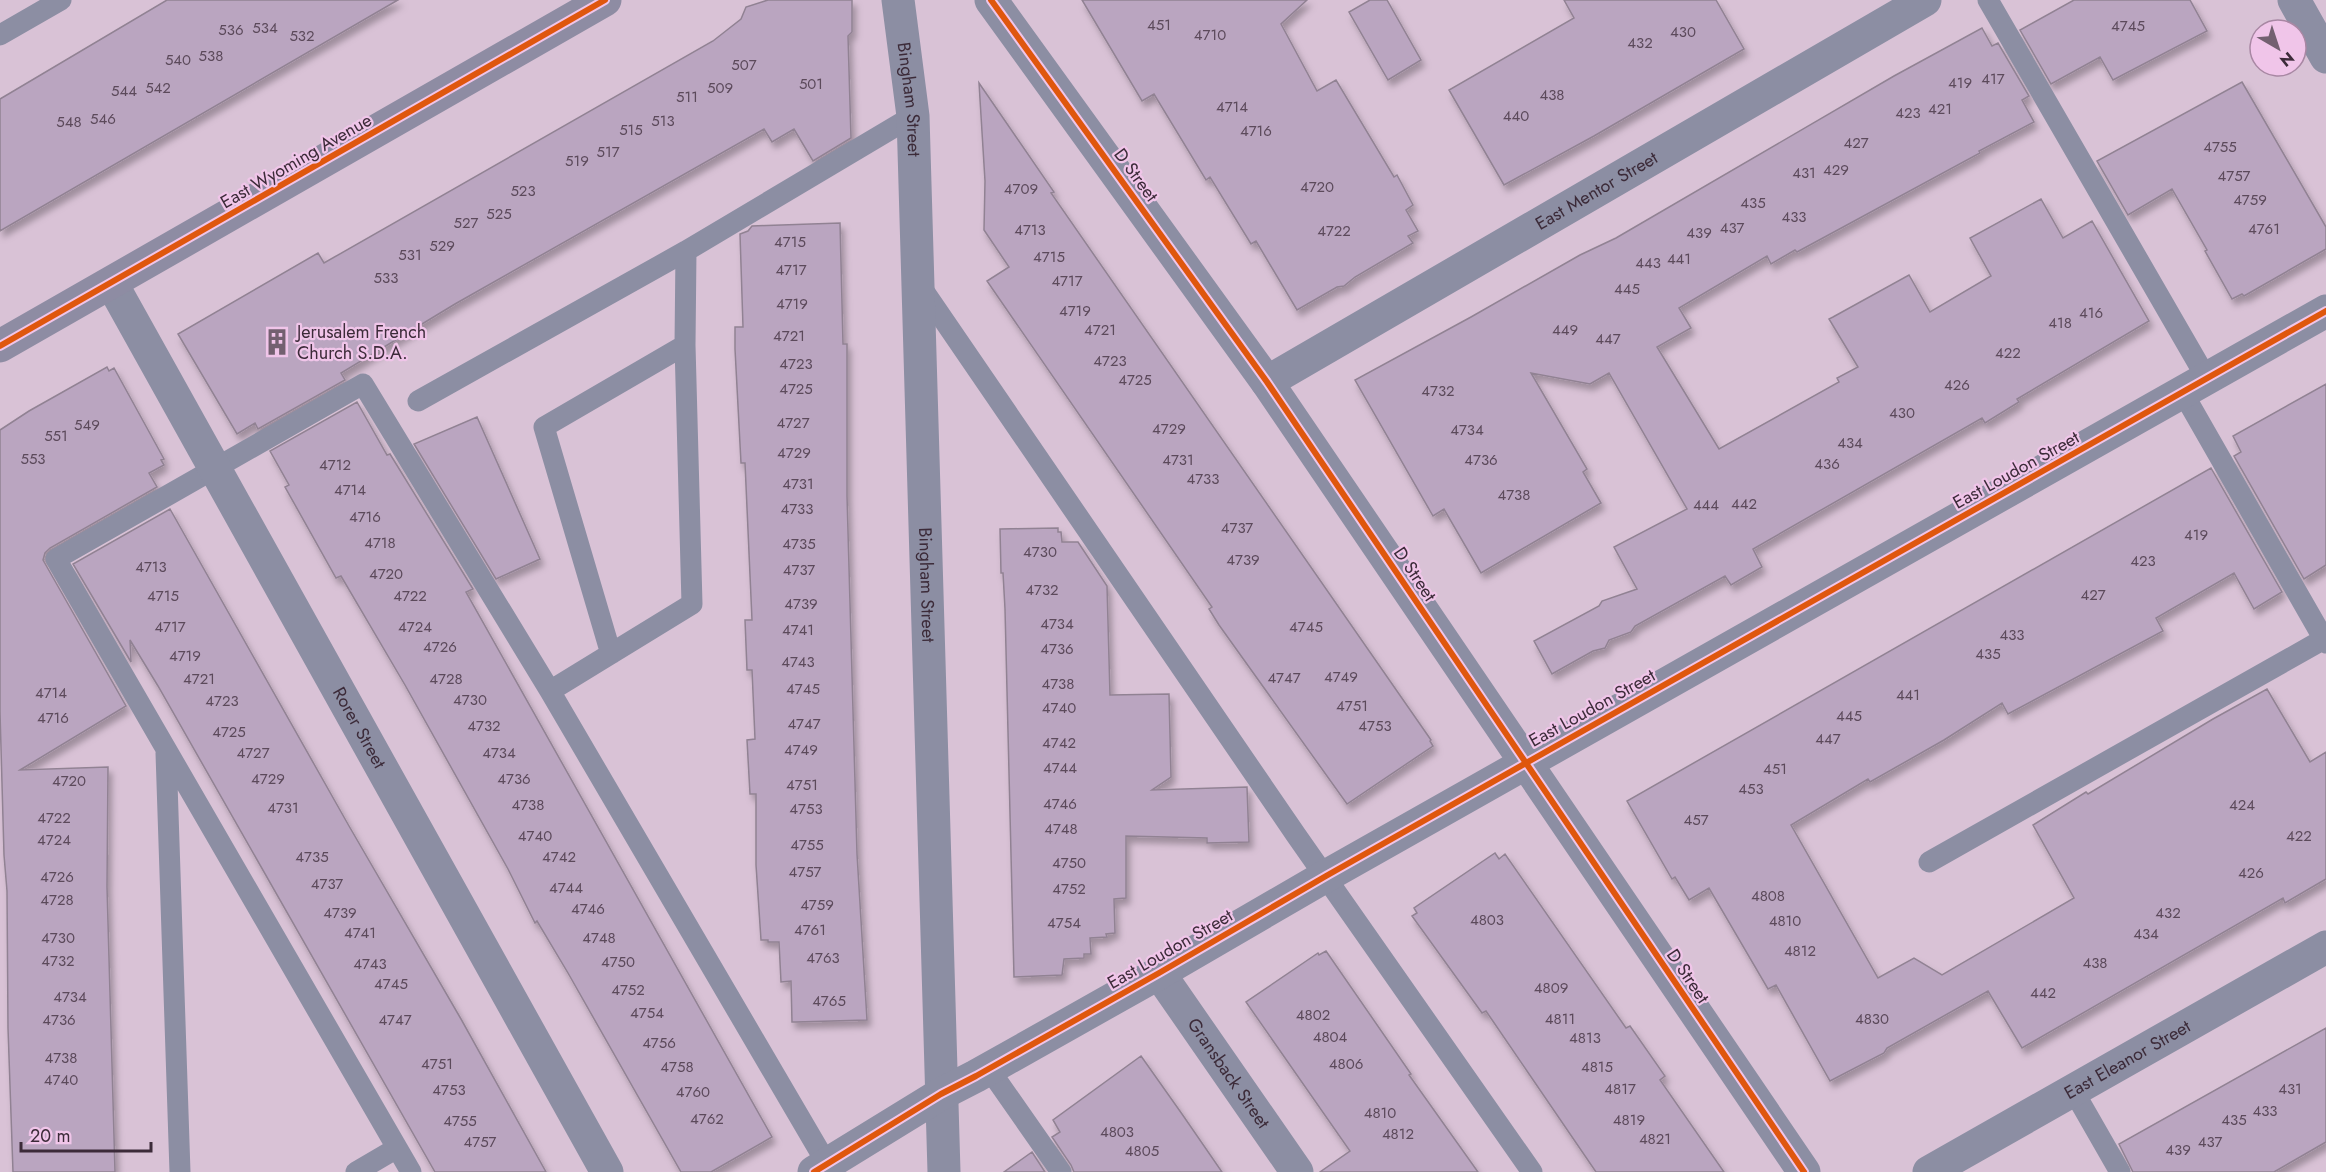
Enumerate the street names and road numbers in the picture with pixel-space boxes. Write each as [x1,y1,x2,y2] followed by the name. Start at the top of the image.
[891,40,927,158] street label: Bingham Street
[216,107,376,215] street label: East Wyoming Avenue
[1108,143,1165,208] street label: D Street
[1530,145,1663,237] street label: East Mentor Street
[1948,424,2084,515] street label: East Loudon Street
[912,527,941,643] street label: Bingham Street
[1387,542,1443,607] street label: D Street
[1524,662,1660,753] street label: East Loudon Street
[326,682,393,774] street label: Rorer Street
[1103,902,1238,995] street label: East Loudon Street
[1660,944,1716,1009] street label: D Street
[1181,1013,1276,1134] street label: Gransback Street
[2059,1013,2196,1106] street label: East Eleanor Street

